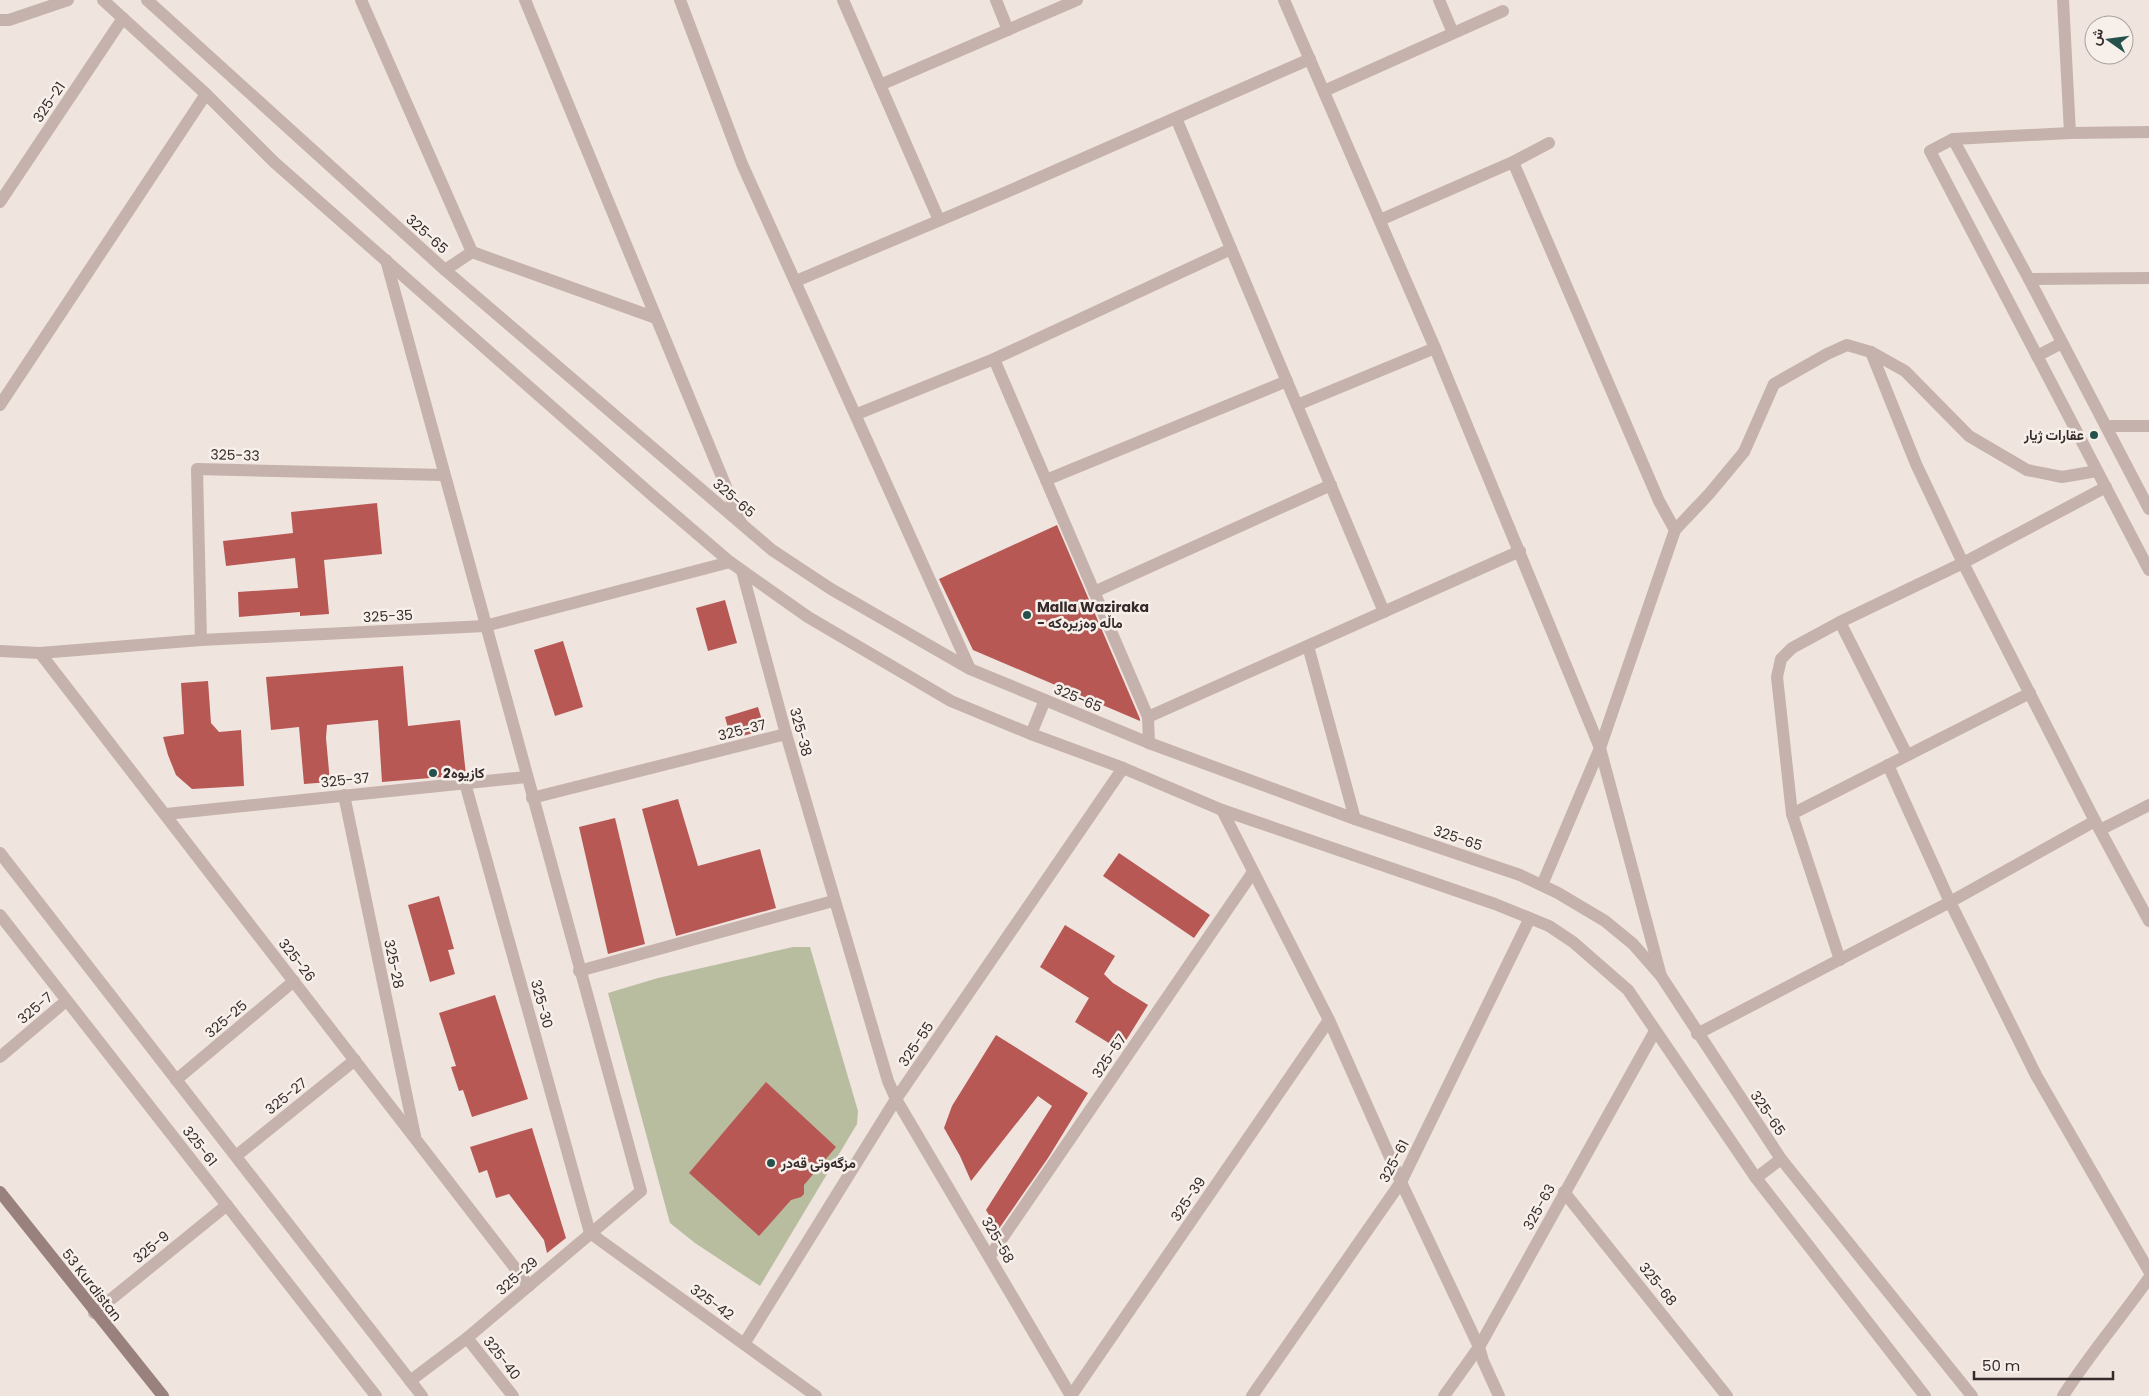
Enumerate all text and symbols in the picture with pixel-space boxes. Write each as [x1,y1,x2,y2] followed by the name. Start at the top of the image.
[2084,15,2134,65] north arrow
[2085,26,2108,47] text: ش
[28,78,70,126] street label: 325-21
[402,210,452,258] street label: 325-65
[2023,425,2084,445] place label: عقارات ژیار
[2088,429,2100,441] marker: عقارات ژیار
[210,444,260,466] street label: 325-33
[708,474,760,522] street label: 325-65
[1037,597,1149,633] place label: Malla Waziraka - ماڵە وەزیرەکە
[363,605,413,627] street label: 325-35
[1021,609,1033,621] marker: Malla Waziraka - ماڵە وەزیرەکە
[1051,679,1105,717] street label: 325-65
[785,705,817,759] street label: 325-38
[716,714,768,746] street label: 325-37
[443,763,485,783] place label: كازيوه2
[320,767,371,792] street label: 325-37
[427,767,439,779] marker: كازيوه2
[1431,820,1485,856] street label: 325-65
[274,934,320,986] street label: 325-26
[379,938,409,991] street label: 325-28
[526,977,558,1031] street label: 325-30
[13,987,57,1029] street label: 325-7
[201,995,251,1043] street label: 325-25
[894,1018,938,1070] street label: 325-55
[1087,1030,1131,1082] street label: 325-57
[261,1073,311,1119] street label: 325-27
[1746,1086,1790,1140] street label: 325-65
[178,1122,222,1170] street label: 325-61
[1374,1136,1414,1186] street label: 325-61
[780,1153,856,1173] place label: مزگەوتی قەدر
[765,1157,777,1169] marker: مزگەوتی قەدر
[1166,1173,1210,1225] street label: 325-39
[1518,1180,1560,1234] street label: 325-63
[977,1213,1019,1267] street label: 325-58
[129,1226,173,1268] street label: 325-9
[57,1245,127,1325] street label: 53 Kurdistan
[492,1252,542,1300] street label: 325-29
[1634,1258,1682,1310] street label: 325-68
[686,1279,738,1325] street label: 325-42
[479,1332,525,1384] street label: 325-40
[1974,1348,2113,1380] scale bar
[1982,1355,2020,1376] text: 50 m

